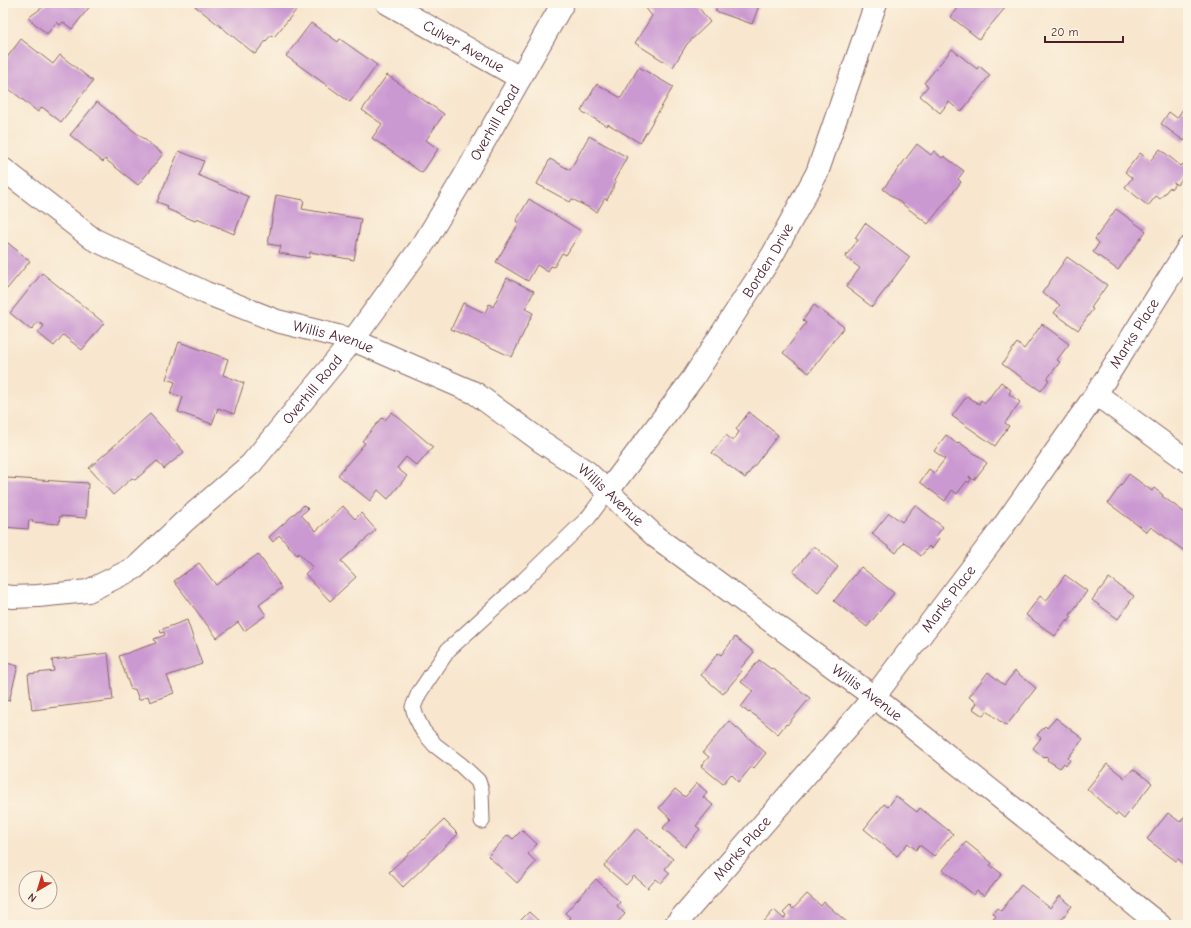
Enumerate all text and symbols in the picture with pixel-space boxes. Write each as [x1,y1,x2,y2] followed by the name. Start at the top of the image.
[420,16,508,76] street label: Culver Avenue
[1045,18,1123,44] scale bar
[1051,25,1079,39] text: 20 m
[466,81,524,164] street label: Overhill Road
[738,219,797,301] street label: Borden Drive
[1106,295,1163,372] street label: Marks Place
[291,316,377,357] street label: Willis Avenue
[278,351,346,428] street label: Overhill Road
[575,460,648,530] street label: Willis Avenue
[917,561,980,636] street label: Marks Place
[828,660,906,725] street label: Willis Avenue
[709,812,775,884] street label: Marks Place
[18,870,58,910] north arrow
[25,890,39,905] text: N

